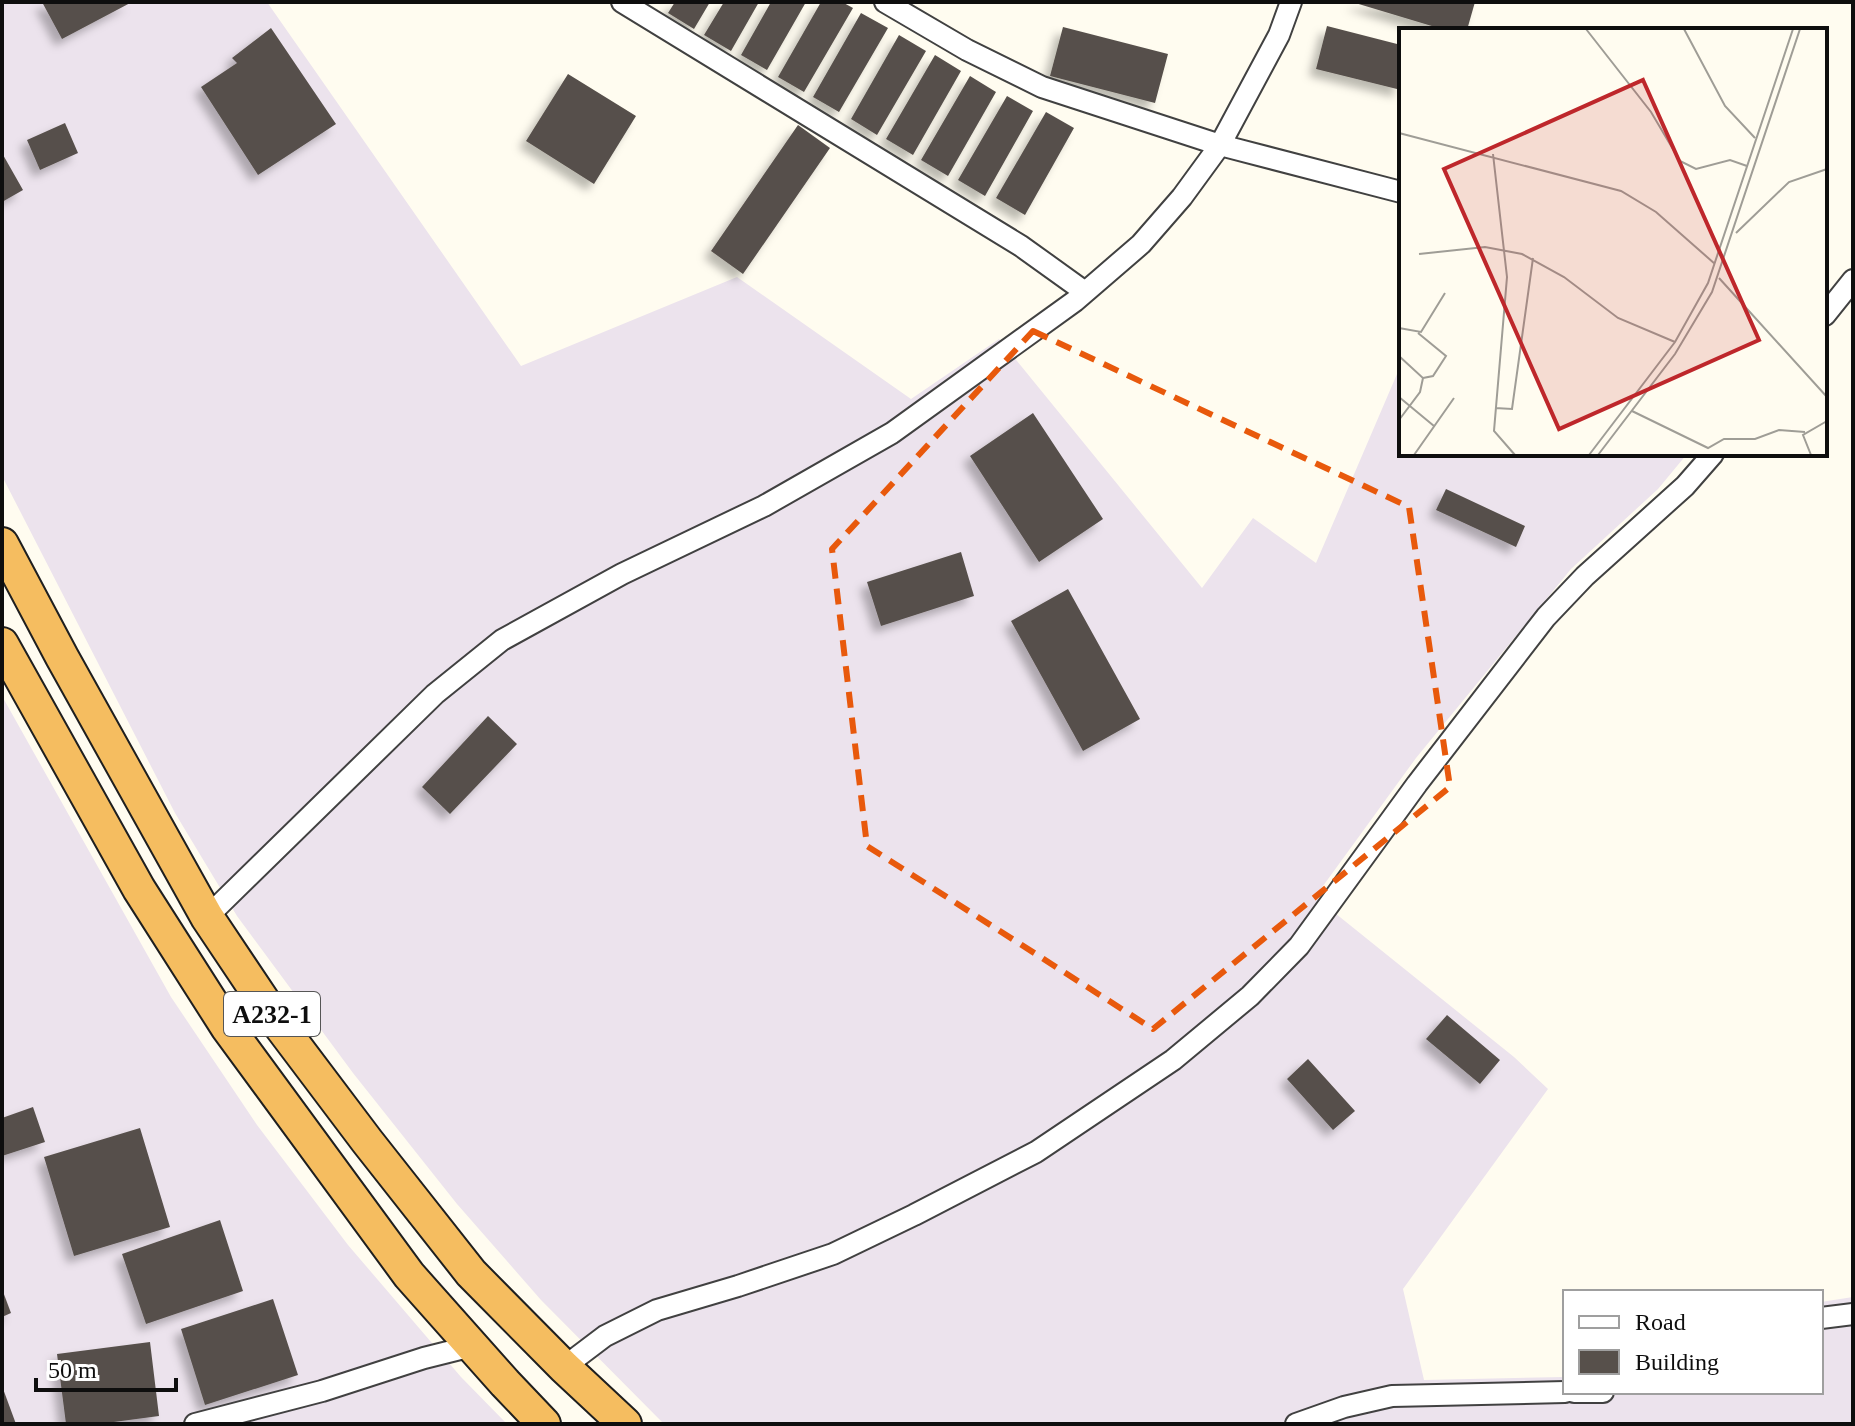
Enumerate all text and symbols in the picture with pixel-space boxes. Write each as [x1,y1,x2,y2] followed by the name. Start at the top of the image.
[1399,28,1827,456] inset map
[224,992,320,1036] road number: A232-1
[1563,1290,1823,1394] legend
[1635,1309,1686,1335] text: Road
[36,1342,176,1392] scale bar
[1635,1349,1719,1375] text: Building
[48,1357,97,1383] text: 50 m

